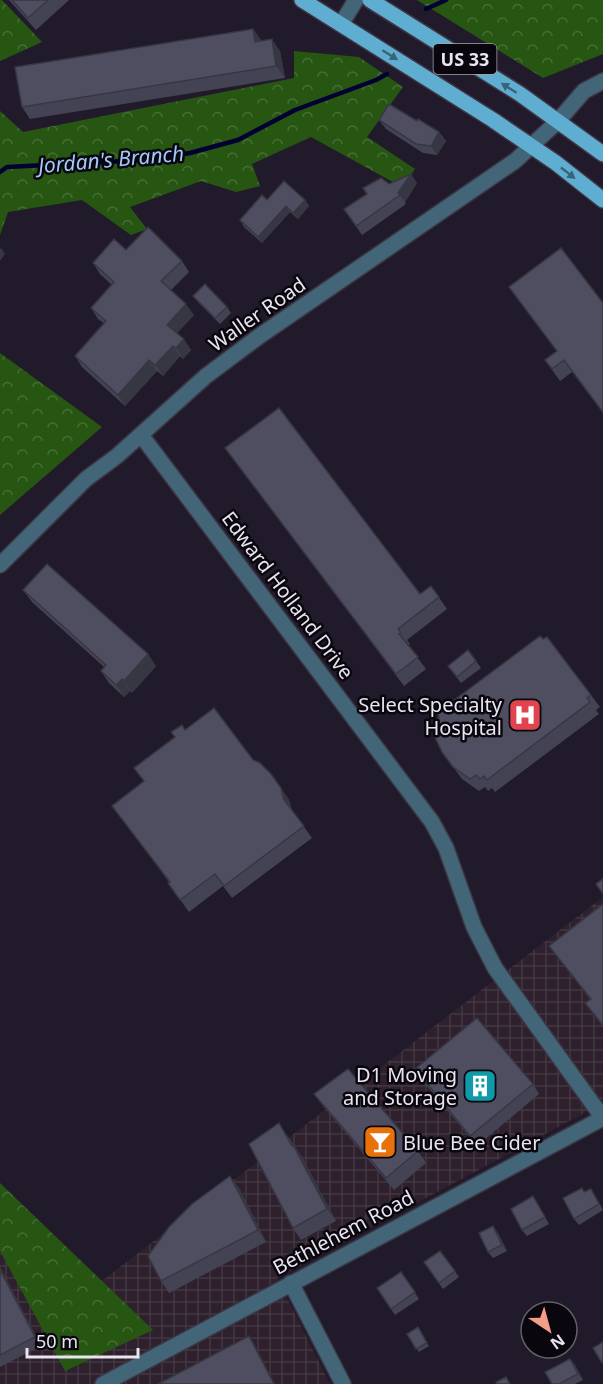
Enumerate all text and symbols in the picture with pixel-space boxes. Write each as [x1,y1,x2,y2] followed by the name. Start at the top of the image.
[434,44,496,74] road number: US 33
[382,50,398,61] one-way arrow
[501,82,518,93] one-way arrow
[33,139,185,180] water label: Jordan's Branch
[560,166,576,179] one-way arrow
[203,271,311,357] street label: Waller Road
[216,506,360,684] street label: Edward Holland Drive
[358,691,503,741] place label: Select Specialty Hospital
[507,697,543,733] hospital icon: Select Specialty Hospital
[343,1061,457,1111] place label: D1 Moving and Storage
[462,1068,498,1104] building icon: D1 Moving and Storage
[362,1124,398,1160] bar icon: Blue Bee Cider
[403,1129,540,1156] place label: Blue Bee Cider
[268,1183,418,1281] street label: Bethlehem Road
[519,1300,579,1360] north arrow
[27,1321,138,1359] scale bar
[36,1329,78,1353] text: 50 m
[546,1329,570,1355] text: N

